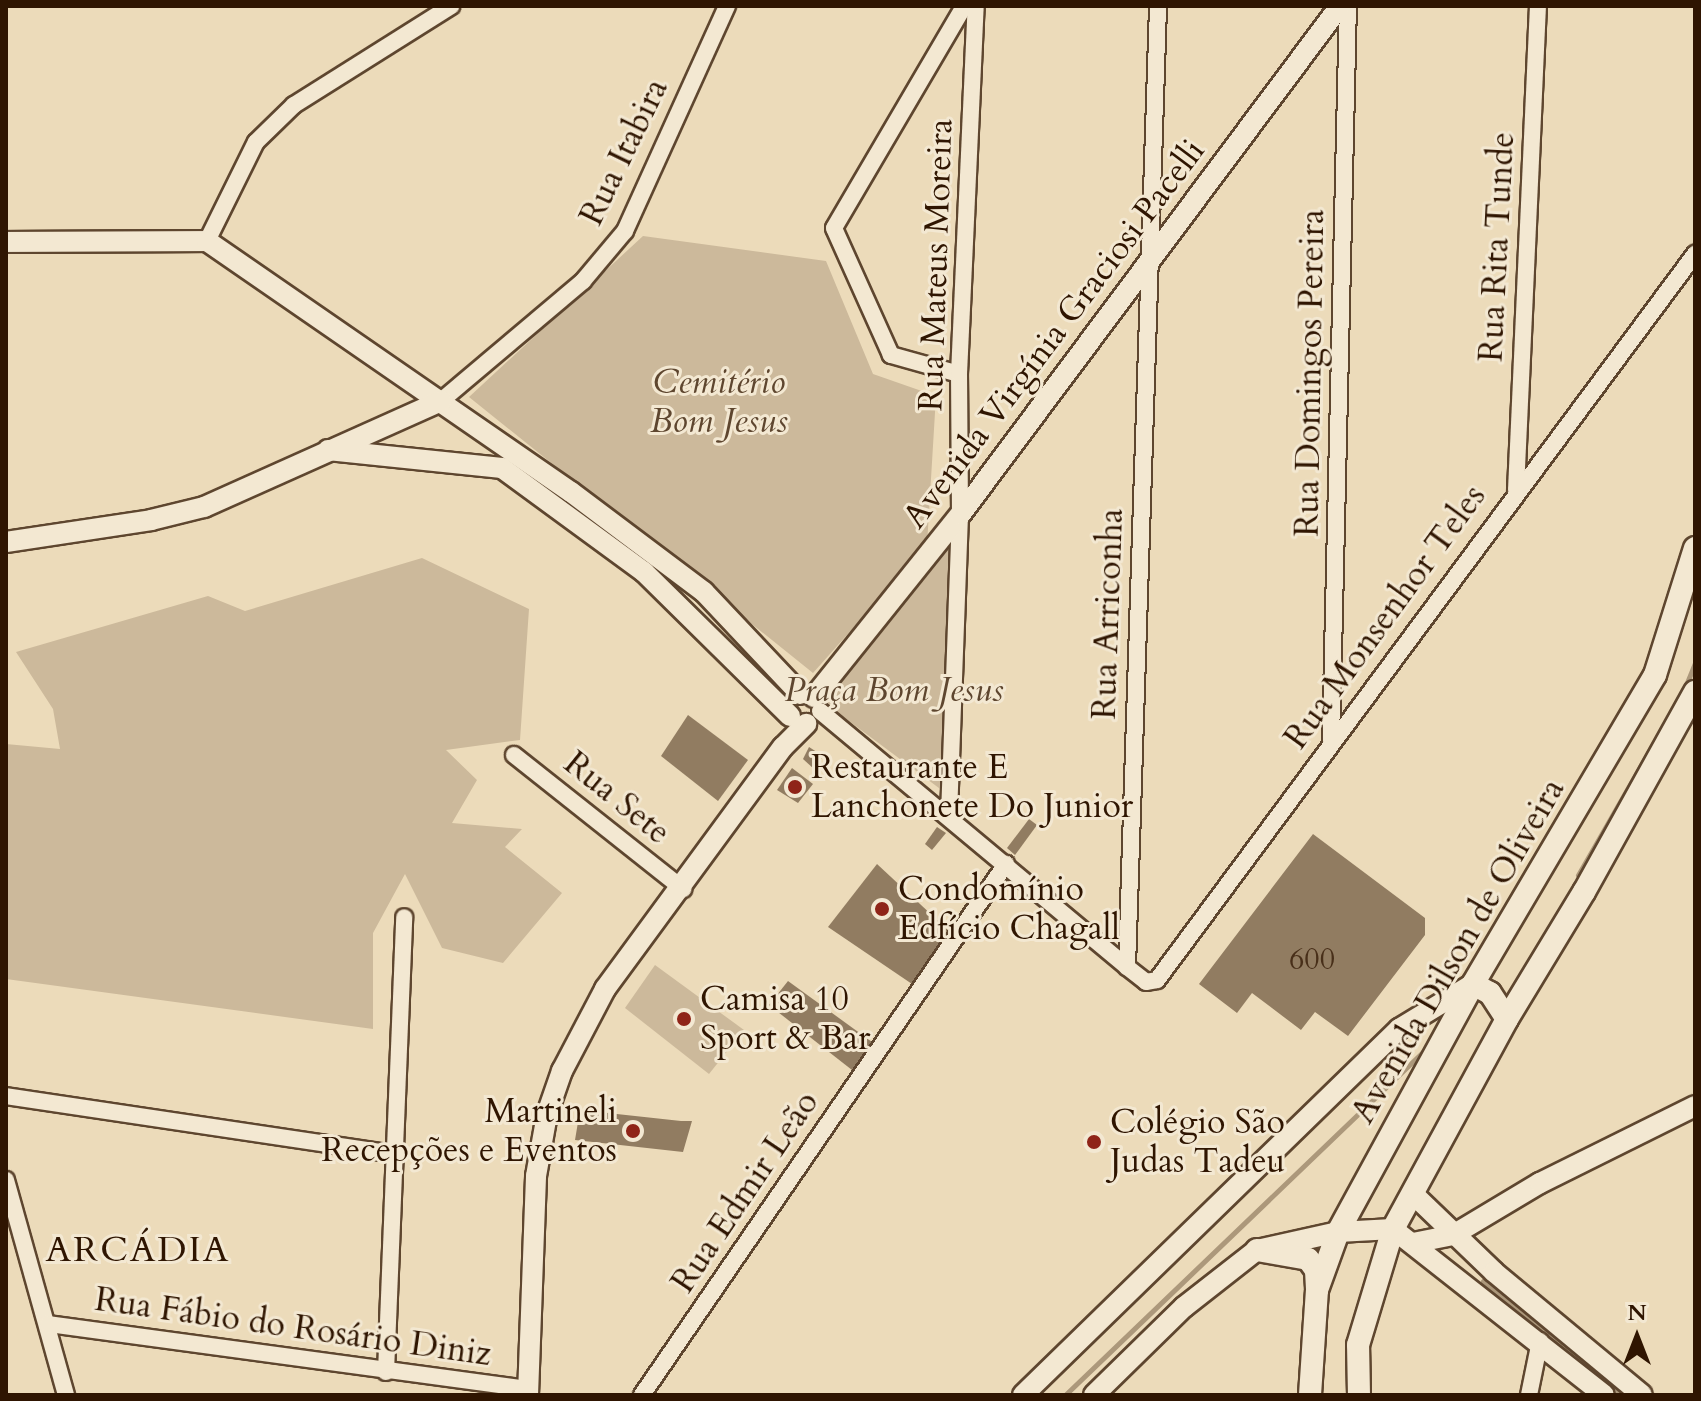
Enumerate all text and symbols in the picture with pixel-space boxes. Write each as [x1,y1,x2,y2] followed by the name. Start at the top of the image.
[571,72,677,232] street label: Rua Itabira
[910,118,962,412] street label: Rua Mateus Moreira
[1471,131,1523,363] street label: Rua Rita Tunde
[894,132,1214,536] street label: Avenida Virgínia Graciosi Pacelli
[1287,209,1333,537] street label: Rua Domingos Pereira
[650,362,788,442] park label: Cemitério Bom Jesus
[1276,477,1494,757] street label: Rua Monsenhor Teles
[1084,508,1132,720] street label: Rua Arriconha
[785,671,1003,711] park label: Praça Bom Jesus
[556,743,678,853] street label: Rua Sete
[811,747,1133,826] place label: Restaurante E Lanchonete Do Junior
[1343,771,1573,1131] street label: Avenida Dilson de Oliveira
[786,778,804,796] marker: Restaurante E Lanchonete Do Junior
[898,869,1120,948] place label: Condomínio Edfício Chagall
[873,900,891,918] marker: Condomínio Edfício Chagall
[1289,942,1335,978] house number: 600
[700,979,870,1058] place label: Camisa 10 Sport & Bar
[675,1010,693,1028] marker: Camisa 10 Sport & Bar
[663,1084,827,1300] street label: Rua Edmir Leão
[321,1091,617,1170] place label: Martineli Recepções e Eventos
[1110,1102,1285,1182] place label: Colégio São Judas Tadeu
[624,1122,642,1140] marker: Martineli Recepções e Eventos
[1085,1133,1103,1151] marker: Colégio São Judas Tadeu
[46,1228,230,1272] district label: ARCÁDIA
[92,1279,494,1375] street label: Rua Fábio do Rosário Diniz
[1597,1297,1677,1377] north arrow
[1627,1298,1647,1328] text: N

